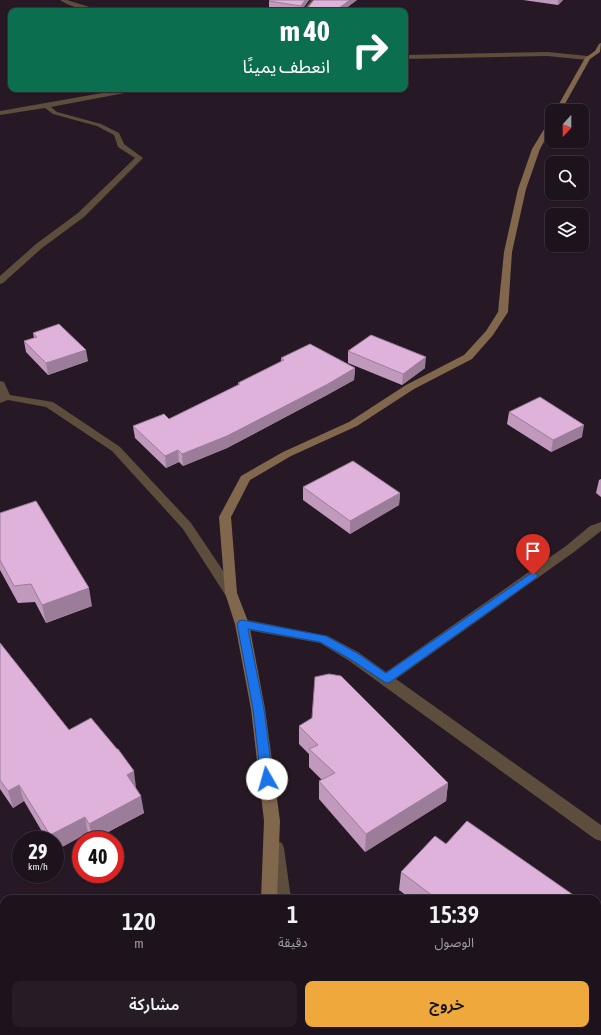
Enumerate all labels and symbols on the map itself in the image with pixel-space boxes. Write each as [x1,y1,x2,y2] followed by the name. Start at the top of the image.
[545,104,589,148] north arrow
[516,534,550,575] pin
[246,758,288,800] position arrow
[72,831,124,883] speed limit sign: 40

